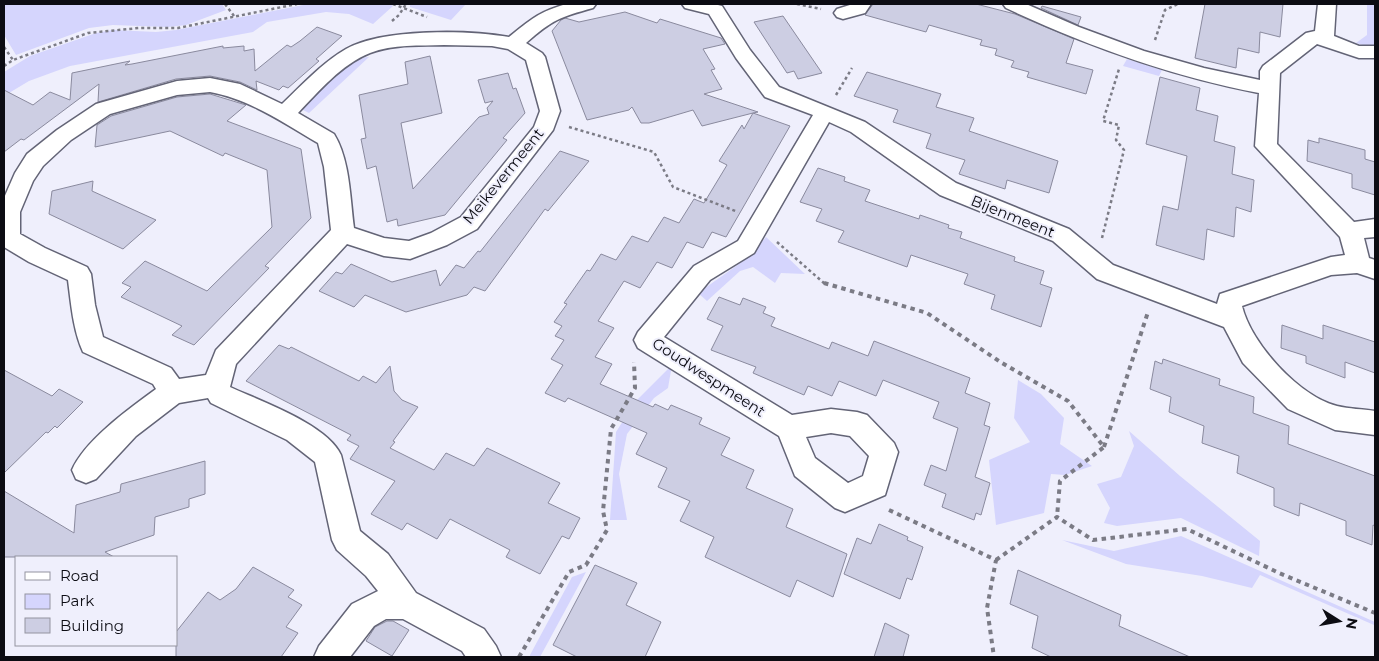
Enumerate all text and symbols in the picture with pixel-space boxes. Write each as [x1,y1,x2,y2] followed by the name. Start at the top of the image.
[458,124,548,228] street label: Meikevermeent
[968,191,1058,241] street label: Bijenmeent
[649,333,769,421] street label: Goudwespmeent
[15,556,178,646] legend
[60,566,99,585] text: Road
[60,591,94,610] text: Park
[1314,596,1364,646] north arrow
[60,616,124,635] text: Building
[1342,616,1362,631] text: N

